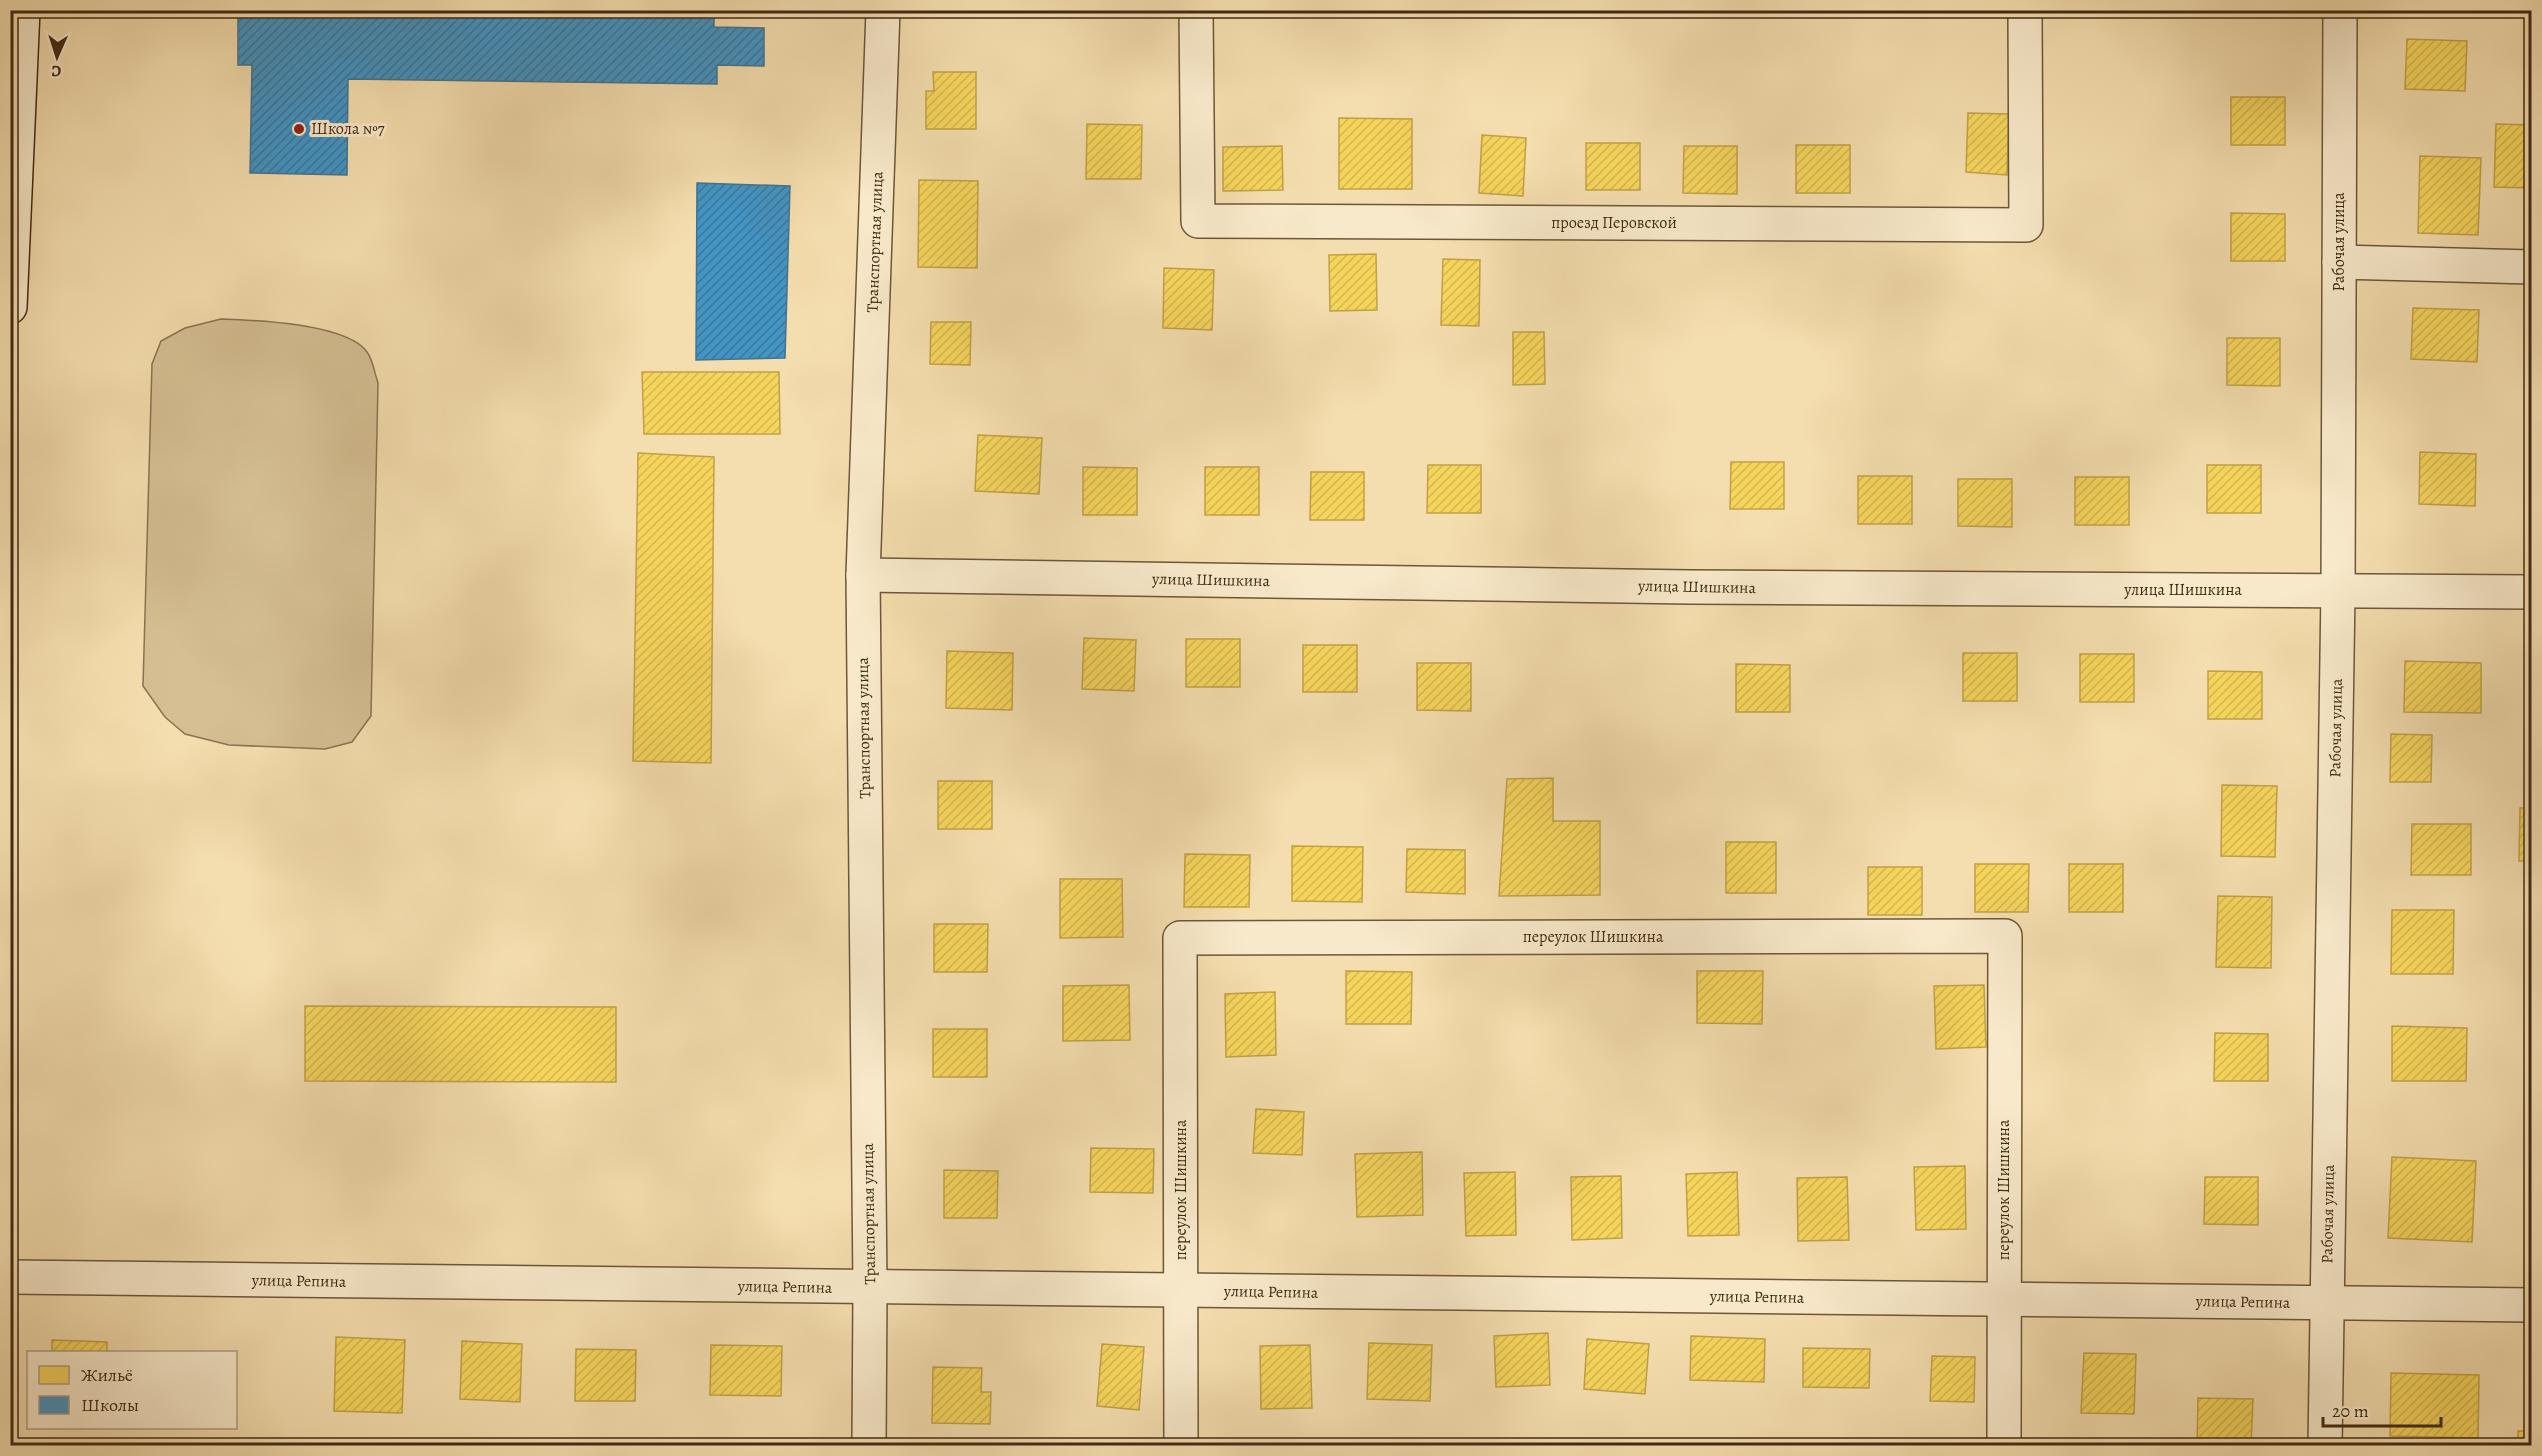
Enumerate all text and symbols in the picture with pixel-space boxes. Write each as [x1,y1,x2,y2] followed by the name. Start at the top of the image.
[27,27,87,87] north arrow
[51,60,62,82] text: С
[311,118,385,140] place label: Школа №7
[292,122,306,136] marker: Школа №7
[862,170,888,313] street label: Транспортная улица
[2328,192,2350,292] street label: Рабочая улица
[1551,212,1677,234] street label: проезд Перовской
[1151,568,1271,592] street label: улица Шишкина
[1637,575,1757,599] street label: улица Шишкина
[2123,579,2242,601] street label: улица Шишкина
[852,656,876,799] street label: Транспортная улица
[2324,678,2348,778] street label: Рабочая улица
[1523,926,1664,948] street label: переулок Шишкина
[1170,1119,1192,1260] street label: переулок Шишкина
[1993,1119,2015,1260] street label: переулок Шишкина
[857,1142,881,1285] street label: Транспортная улица
[2316,1164,2340,1264] street label: Рабочая улица
[251,1269,347,1293] street label: улица Репина
[737,1275,833,1299] street label: улица Репина
[1223,1280,1319,1304] street label: улица Репина
[1709,1285,1805,1309] street label: улица Репина
[2195,1290,2291,1314] street label: улица Репина
[27,1351,237,1429] legend
[81,1363,133,1387] text: Жильё
[2323,1390,2442,1428] scale bar
[81,1393,139,1417] text: Школы
[2332,1399,2369,1423] text: 20 m

